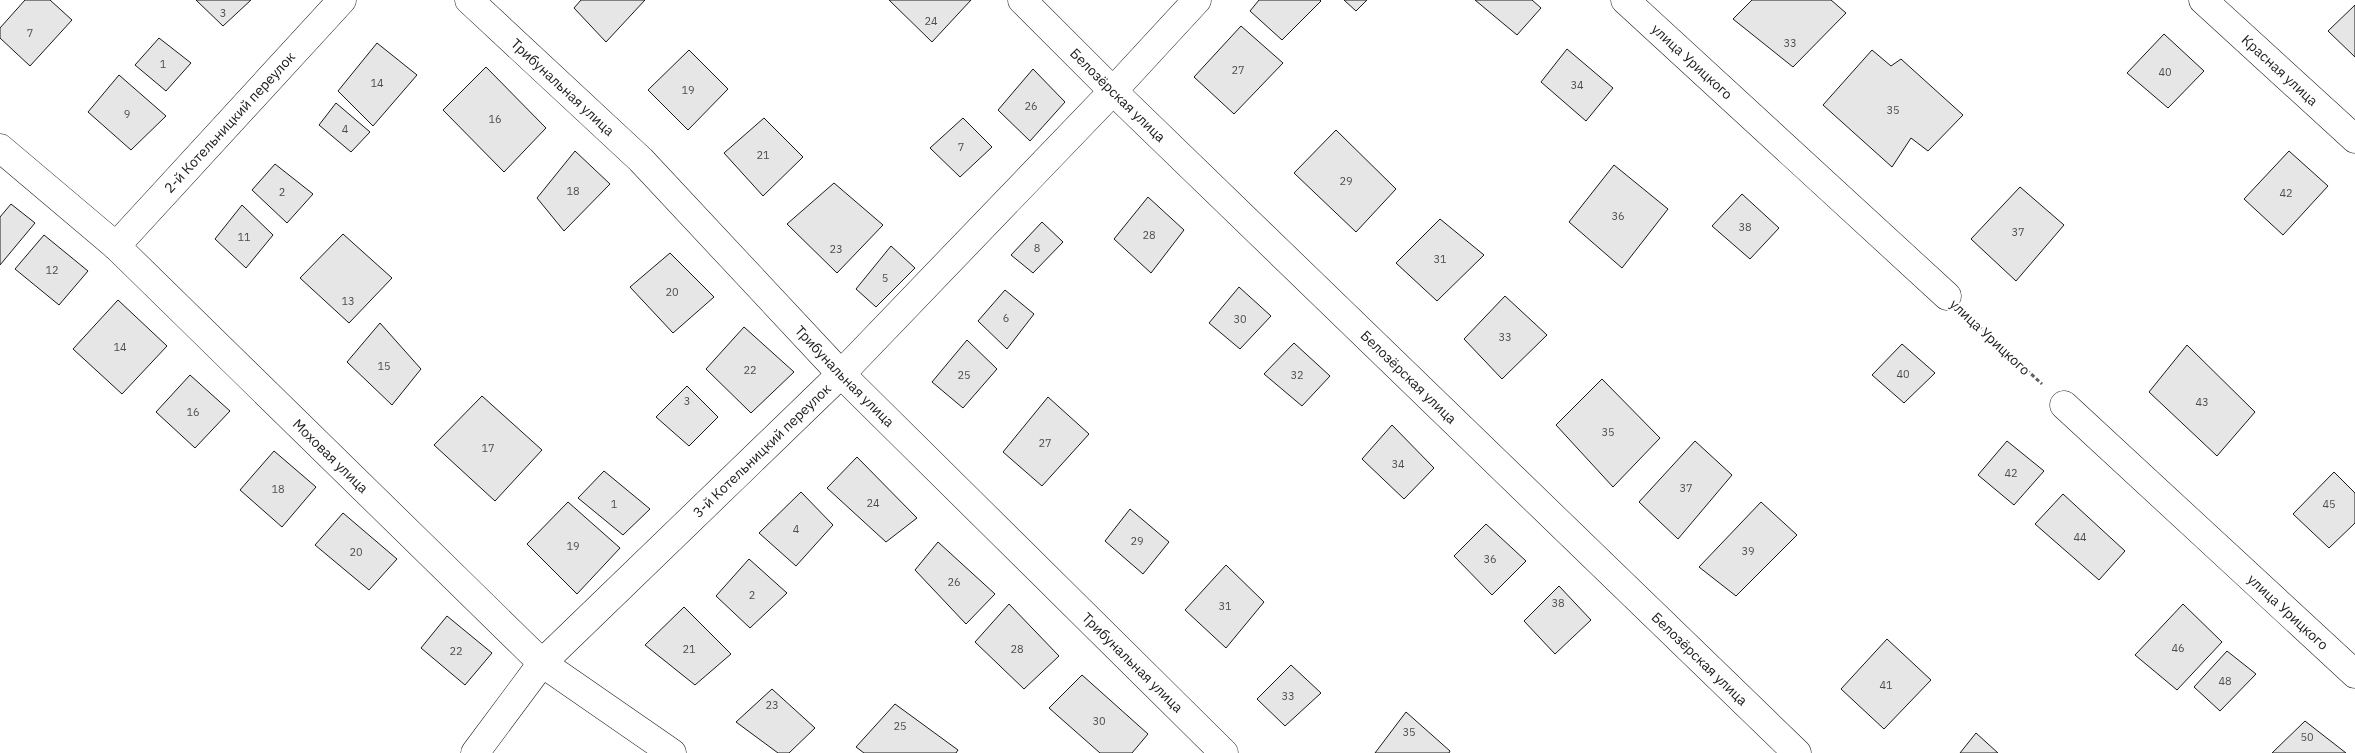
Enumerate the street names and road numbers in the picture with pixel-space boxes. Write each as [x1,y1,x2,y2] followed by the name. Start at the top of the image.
[1648,20,1736,103] street label: улица Урицкого
[2238,31,2322,110] street label: Красная улица
[507,35,619,140] street label: Трибунальная улица
[1066,44,1170,146] street label: Белозёрская улица
[160,49,298,197] street label: 2-й Котельницкий переулок
[1946,295,2034,379] street label: улица Урицкого
[791,322,899,431] street label: Трибунальная улица
[1357,326,1461,428] street label: Белозёрская улица
[689,379,835,521] street label: 3-й Котельницкий переулок
[289,415,372,497] street label: Моховая улица
[2244,570,2332,654] street label: улица Урицкого
[1648,608,1752,710] street label: Белозёрская улица
[1078,609,1187,717] street label: Трибунальная улица

